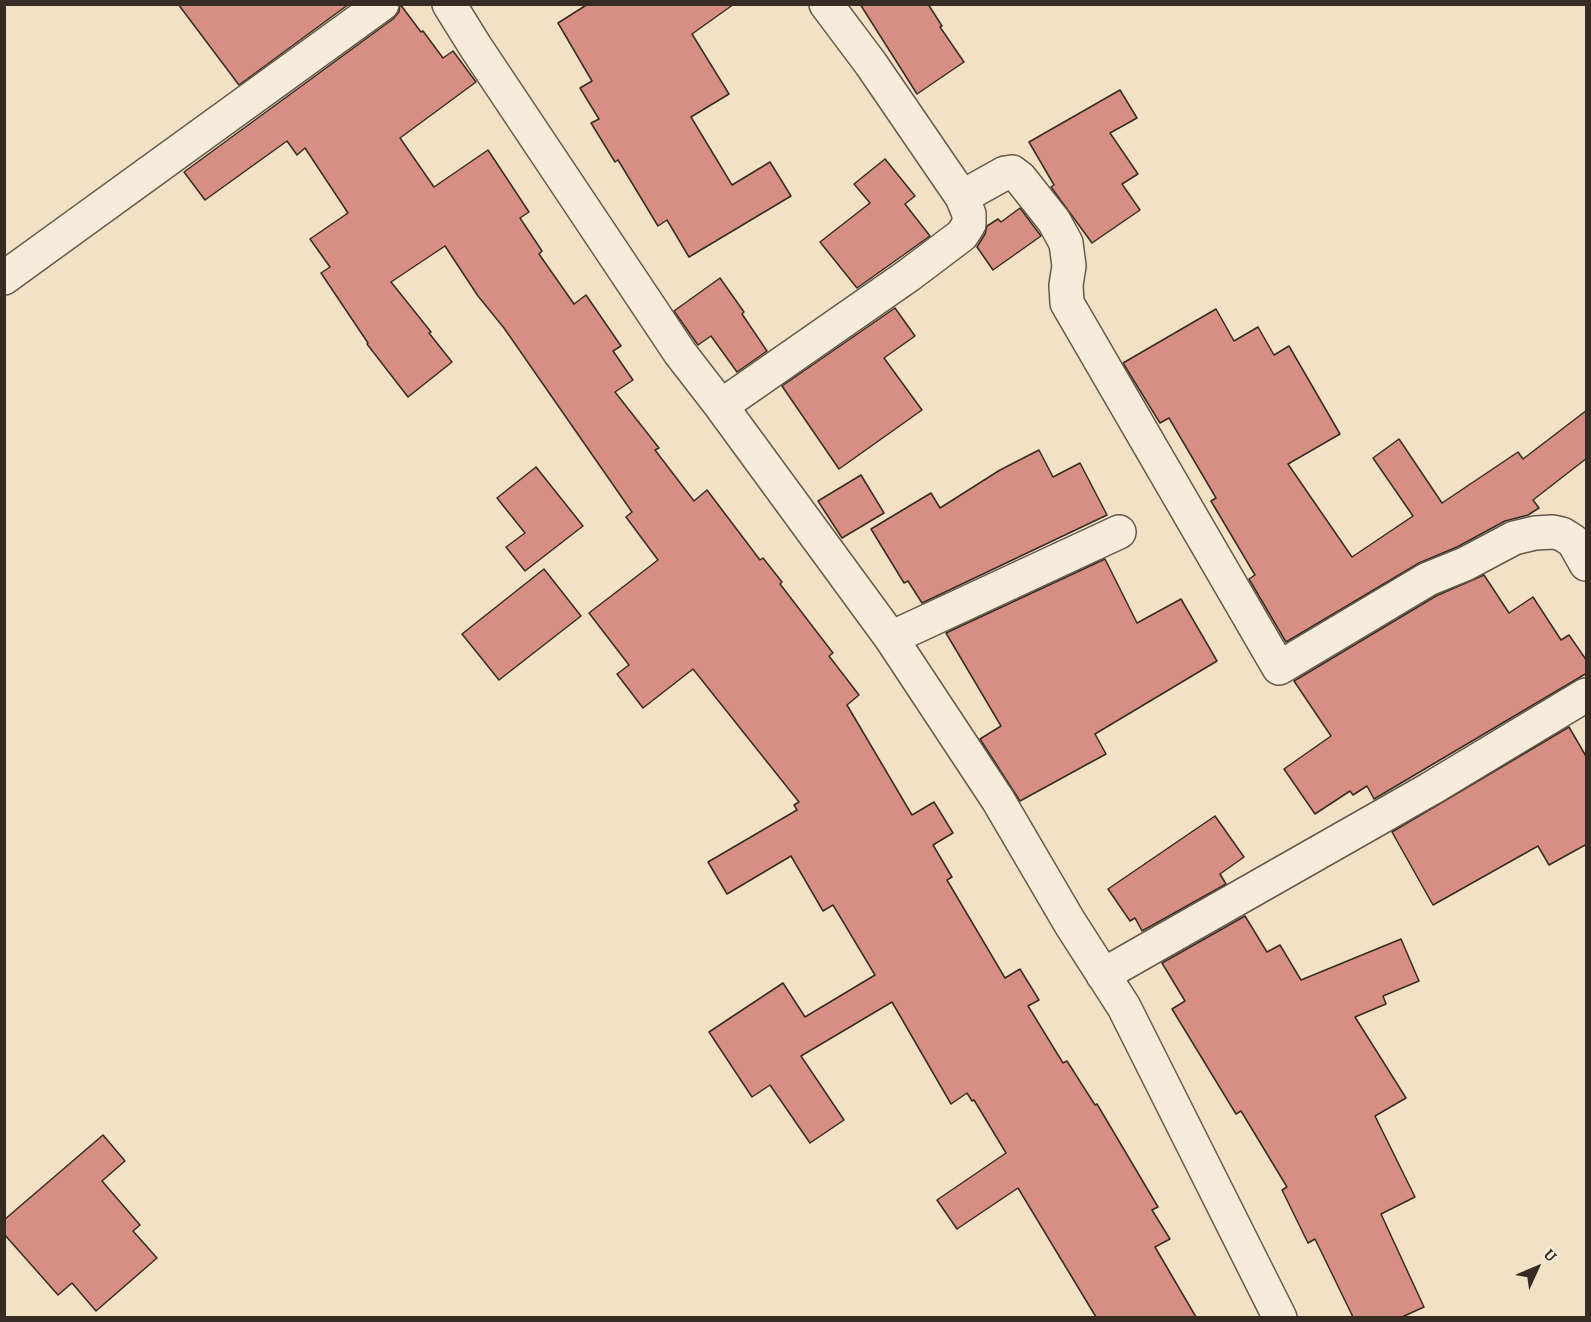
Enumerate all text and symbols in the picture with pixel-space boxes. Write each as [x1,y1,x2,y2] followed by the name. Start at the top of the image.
[1507,1238,1567,1298] north arrow
[1538,1244,1562,1267] text: U

